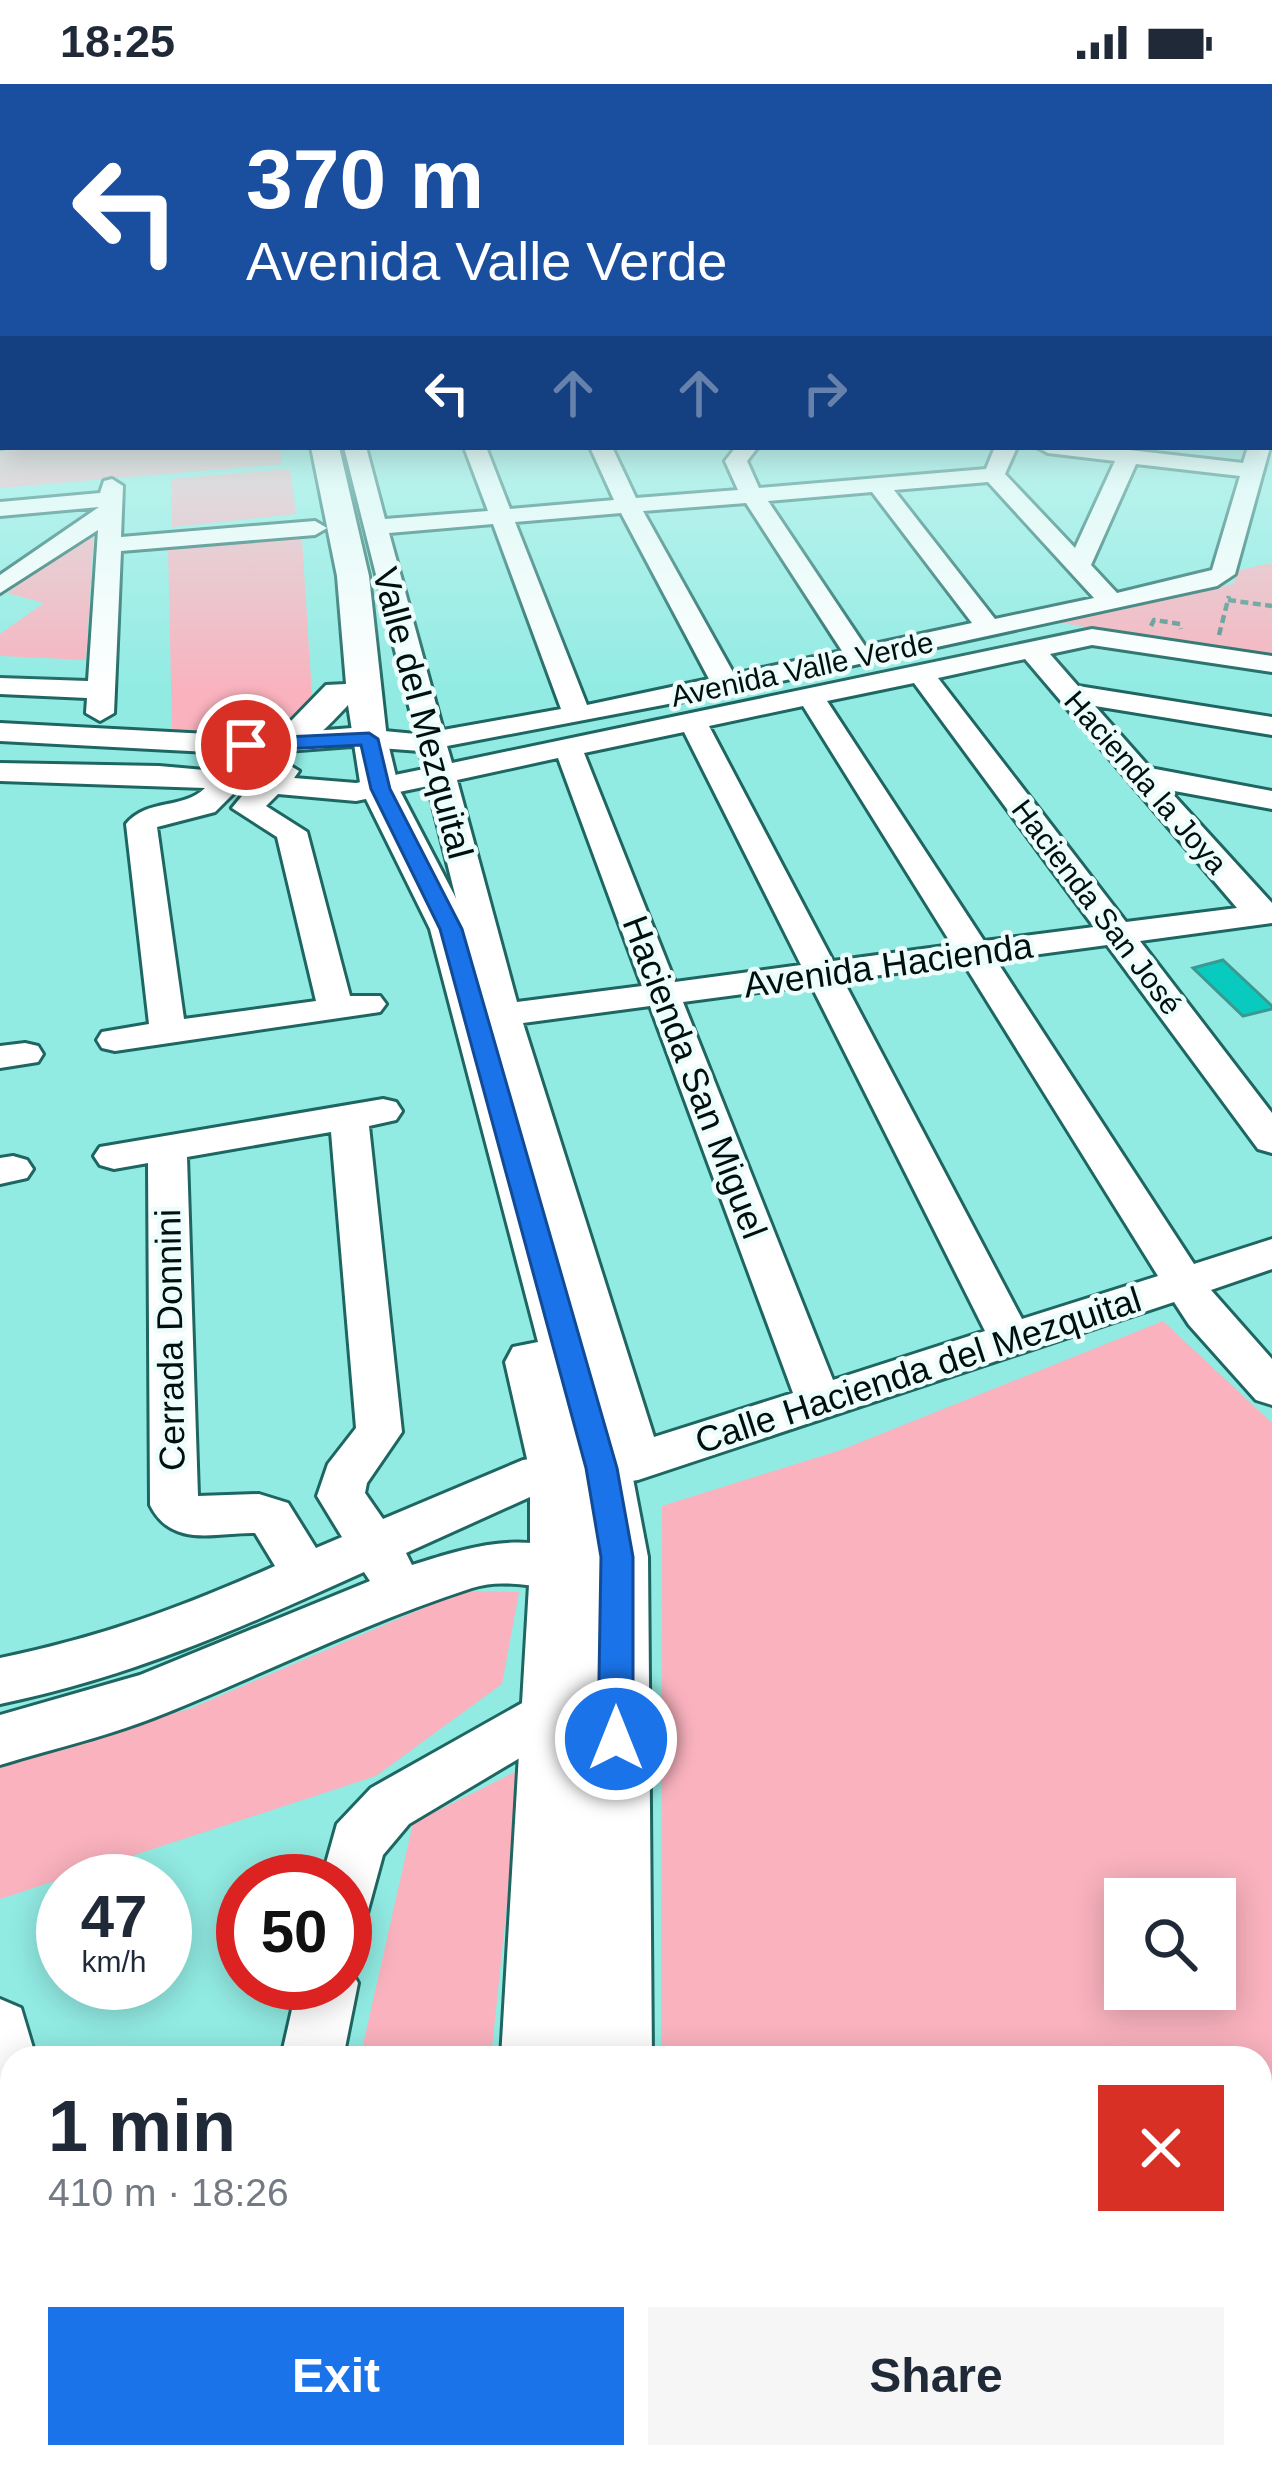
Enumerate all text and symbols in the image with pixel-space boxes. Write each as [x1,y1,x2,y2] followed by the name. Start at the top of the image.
[60,16,175,67] text: 18:25
[48,132,204,288] icon: left
[246,132,484,226] text: 370 m
[246,231,727,291] text: Avenida Valle Verde
[414,360,480,426] icon: left
[540,360,606,426] icon: ahead
[666,360,732,426] icon: ahead
[792,360,858,426] icon: right
[364,563,482,863] street label: Valle del Mezquital
[668,625,936,713] street label: Avenida Valle Verde
[1058,684,1234,880] street label: Hacienda la Joya
[195,694,297,796] pin
[213,712,279,778] icon: arrive
[1006,793,1188,1021] street label: Hacienda San José
[615,910,775,1244] street label: Hacienda San Miguel
[741,924,1036,1006] street label: Avenida Hacienda
[147,1209,193,1471] street label: Cerrada Donnini
[690,1278,1146,1462] street label: Calle Hacienda del Mezquital
[553,1676,679,1802] position arrow
[216,1854,372,2010] speed limit sign: 50
[1104,1878,1236,2010] map controls
[1104,1878,1236,2010] button: search
[81,1883,147,1950] text: 47
[81,1945,147,1978] text: km/h
[1098,2085,1224,2211] button: close
[48,2086,236,2166] text: 1 min
[48,2171,289,2214] text: 410 m · 18:26
[48,2307,624,2445] button: Exit
[648,2307,1224,2445] button: Share

